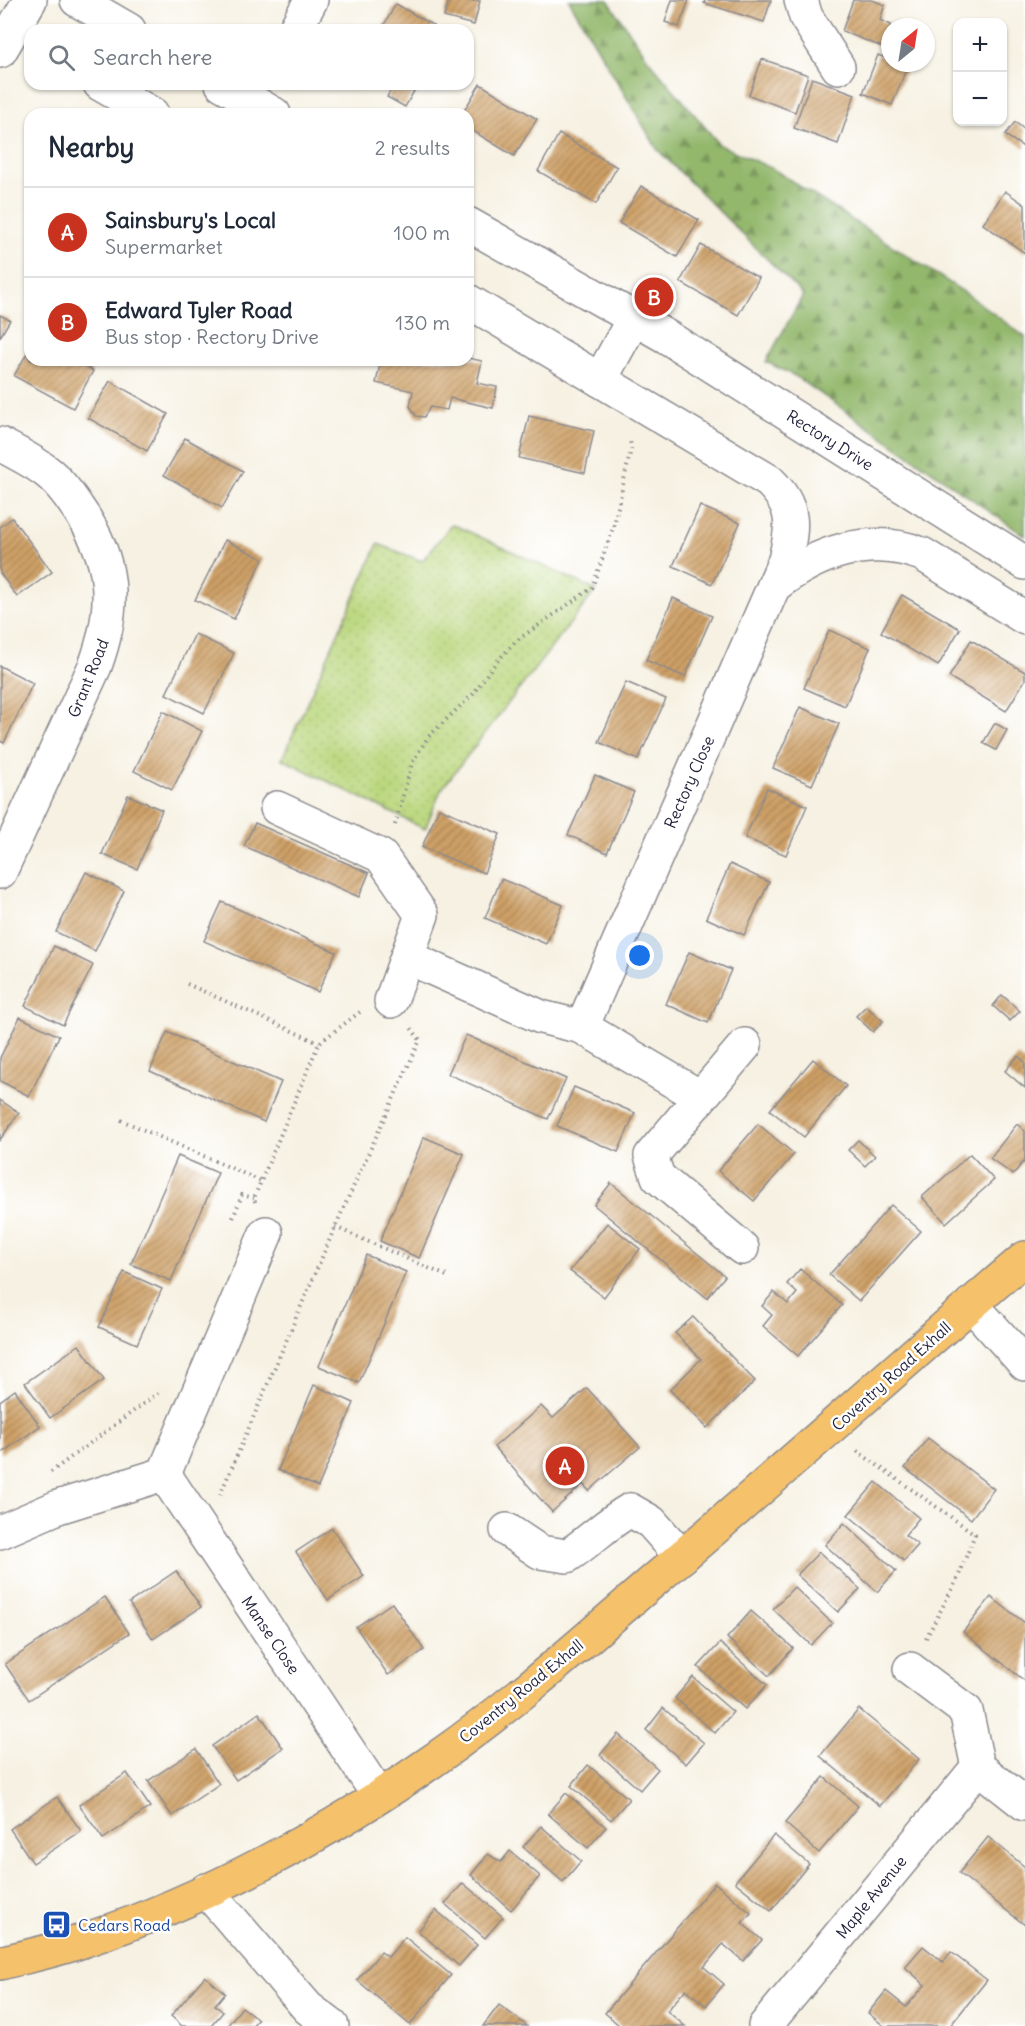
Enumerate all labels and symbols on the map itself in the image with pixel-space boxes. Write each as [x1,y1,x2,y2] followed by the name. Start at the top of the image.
[881,18,935,72] north arrow
[634,274,674,320] pin: B
[783,405,877,475] street label: Rectory Drive
[63,636,113,720] street label: Grant Road
[660,733,718,831] street label: Rectory Close
[625,941,654,970] your location
[827,1317,955,1435] street label: Coventry Road Exhall
[546,1444,584,1488] pin: A
[238,1592,304,1678] street label: Manse Close
[455,1635,587,1747] street label: Coventry Road Exhall
[832,1852,910,1942] street label: Maple Avenue
[41,1909,73,1941] bus stop icon: Cedars Road
[78,1915,170,1935] place label: Cedars Road

